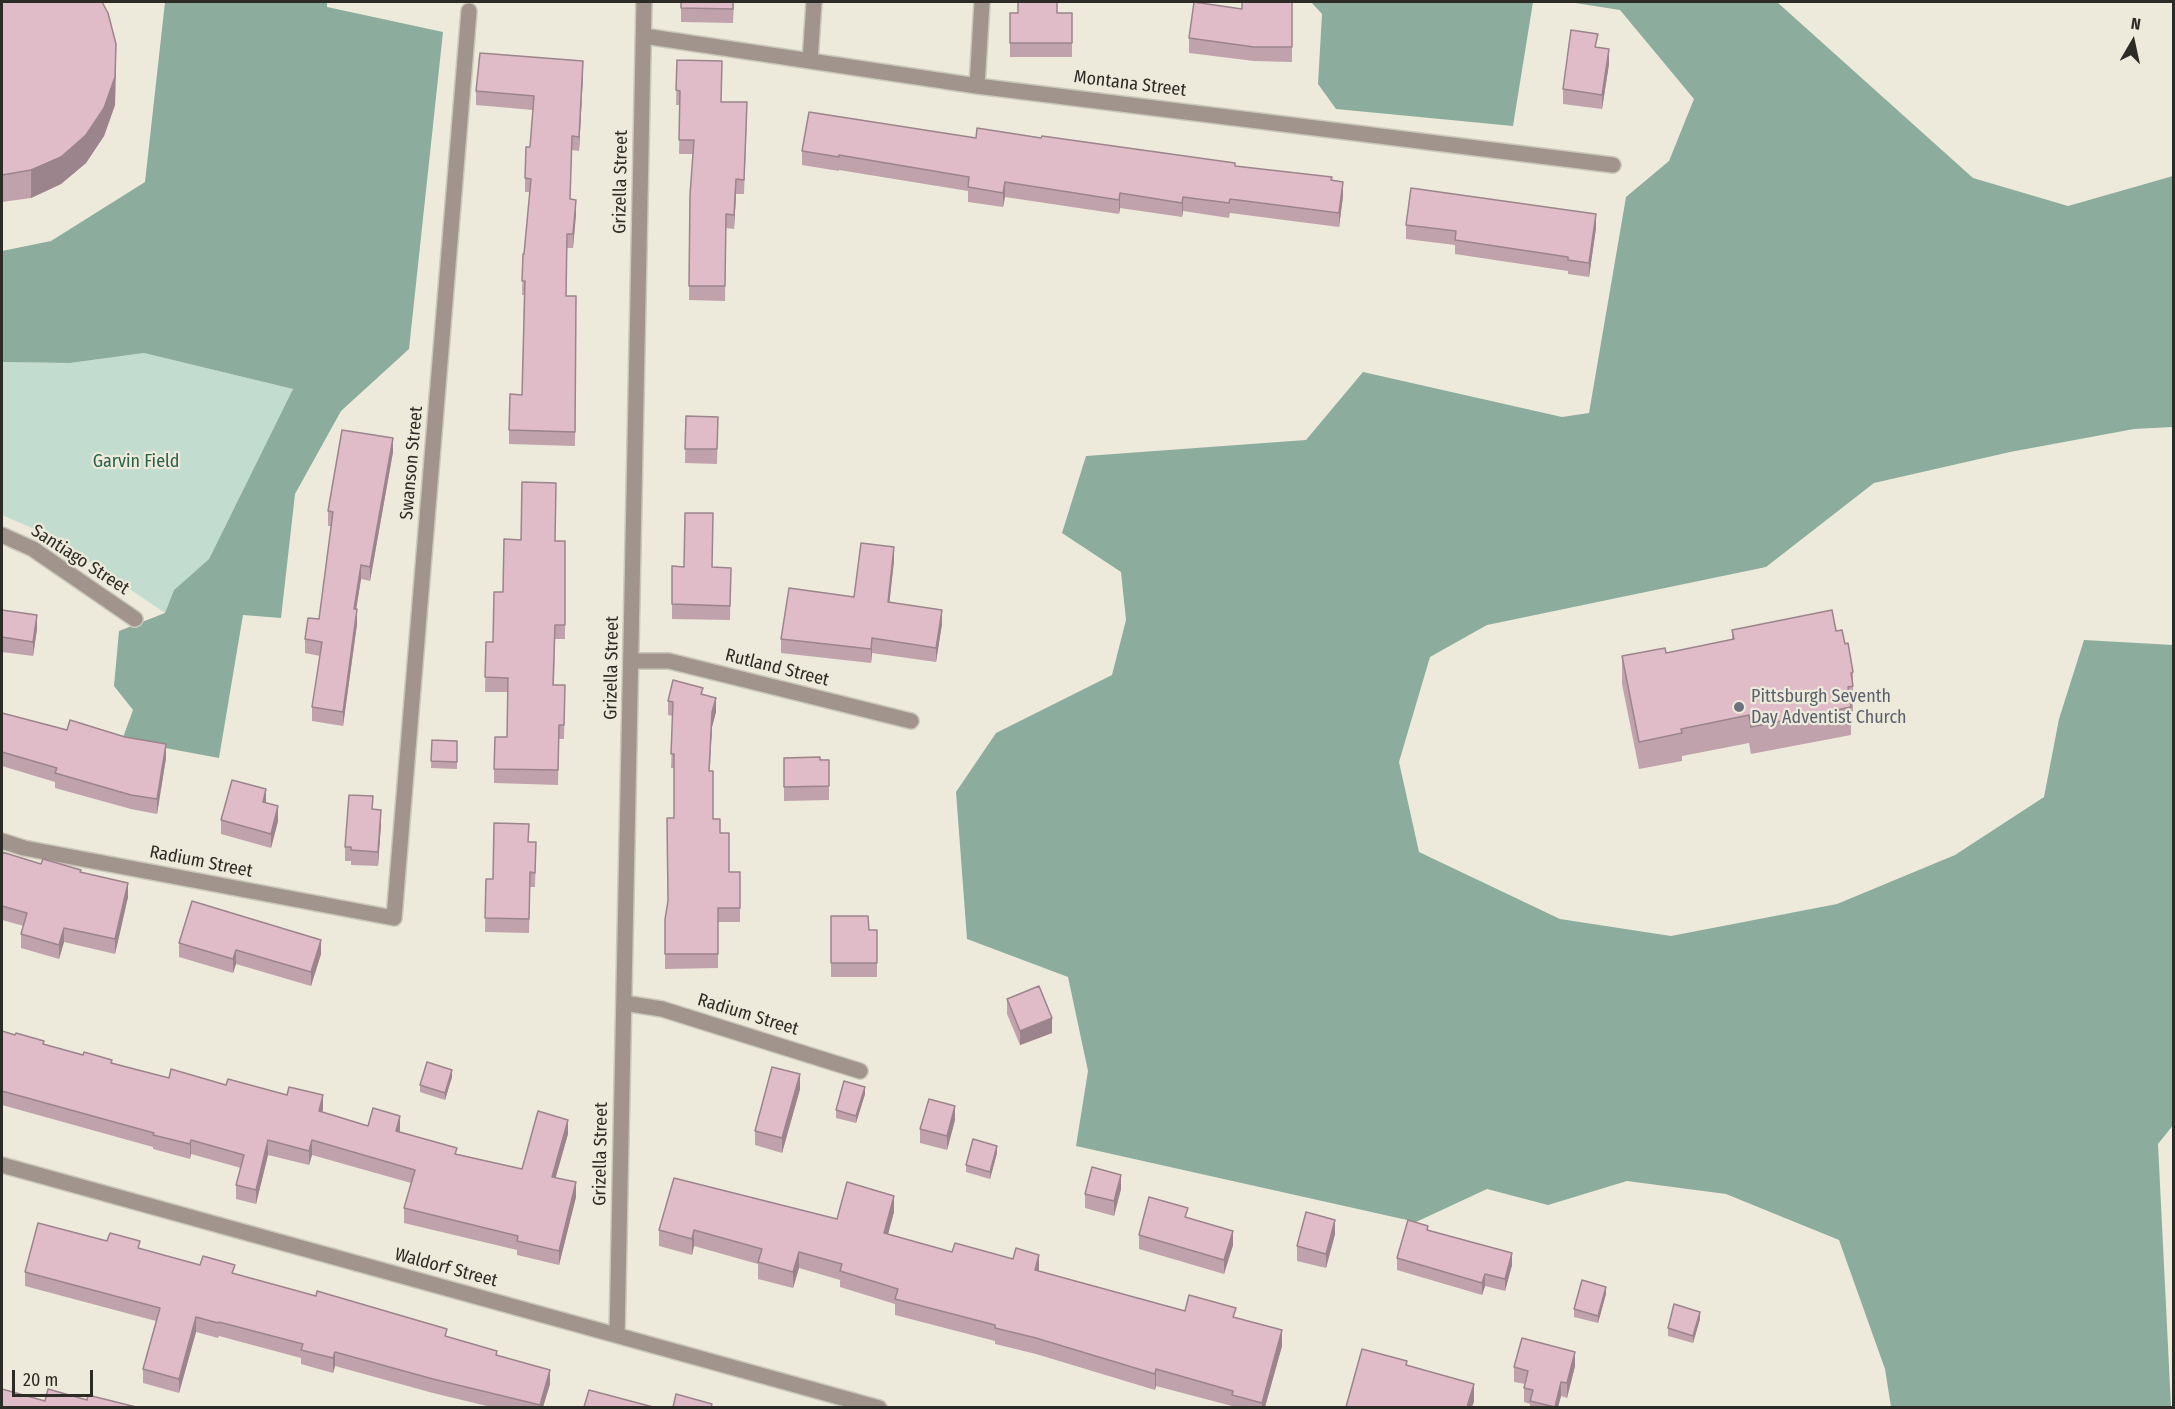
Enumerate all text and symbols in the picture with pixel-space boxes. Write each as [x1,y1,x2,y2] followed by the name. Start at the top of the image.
[2103,12,2163,72] north arrow
[2130,14,2142,34] text: N
[1073,66,1187,102] street label: Montana Street
[609,130,633,234] street label: Grizella Street
[396,405,428,521] street label: Swanson Street
[93,451,179,473] park label: Garvin Field
[27,520,133,600] street label: Santiago Street
[600,616,624,720] street label: Grizella Street
[723,645,831,691] street label: Rutland Street
[1751,686,1907,728] place label: Pittsburgh Seventh Day Adventist Church
[1732,700,1746,714] marker: Pittsburgh Seventh Day Adventist Church
[148,841,254,883] street label: Radium Street
[695,989,801,1041] street label: Radium Street
[589,1102,613,1206] street label: Grizella Street
[392,1244,500,1292] street label: Waldorf Street
[15,1358,96,1396] scale bar
[23,1369,58,1391] text: 20 m

